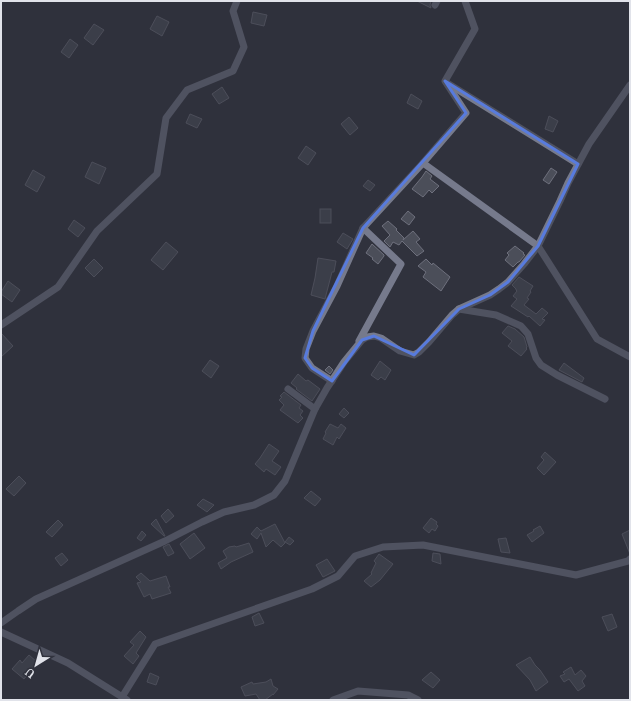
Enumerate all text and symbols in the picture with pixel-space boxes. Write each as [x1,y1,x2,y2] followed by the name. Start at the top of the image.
[16,645,56,685] north arrow
[22,664,37,681] text: U

